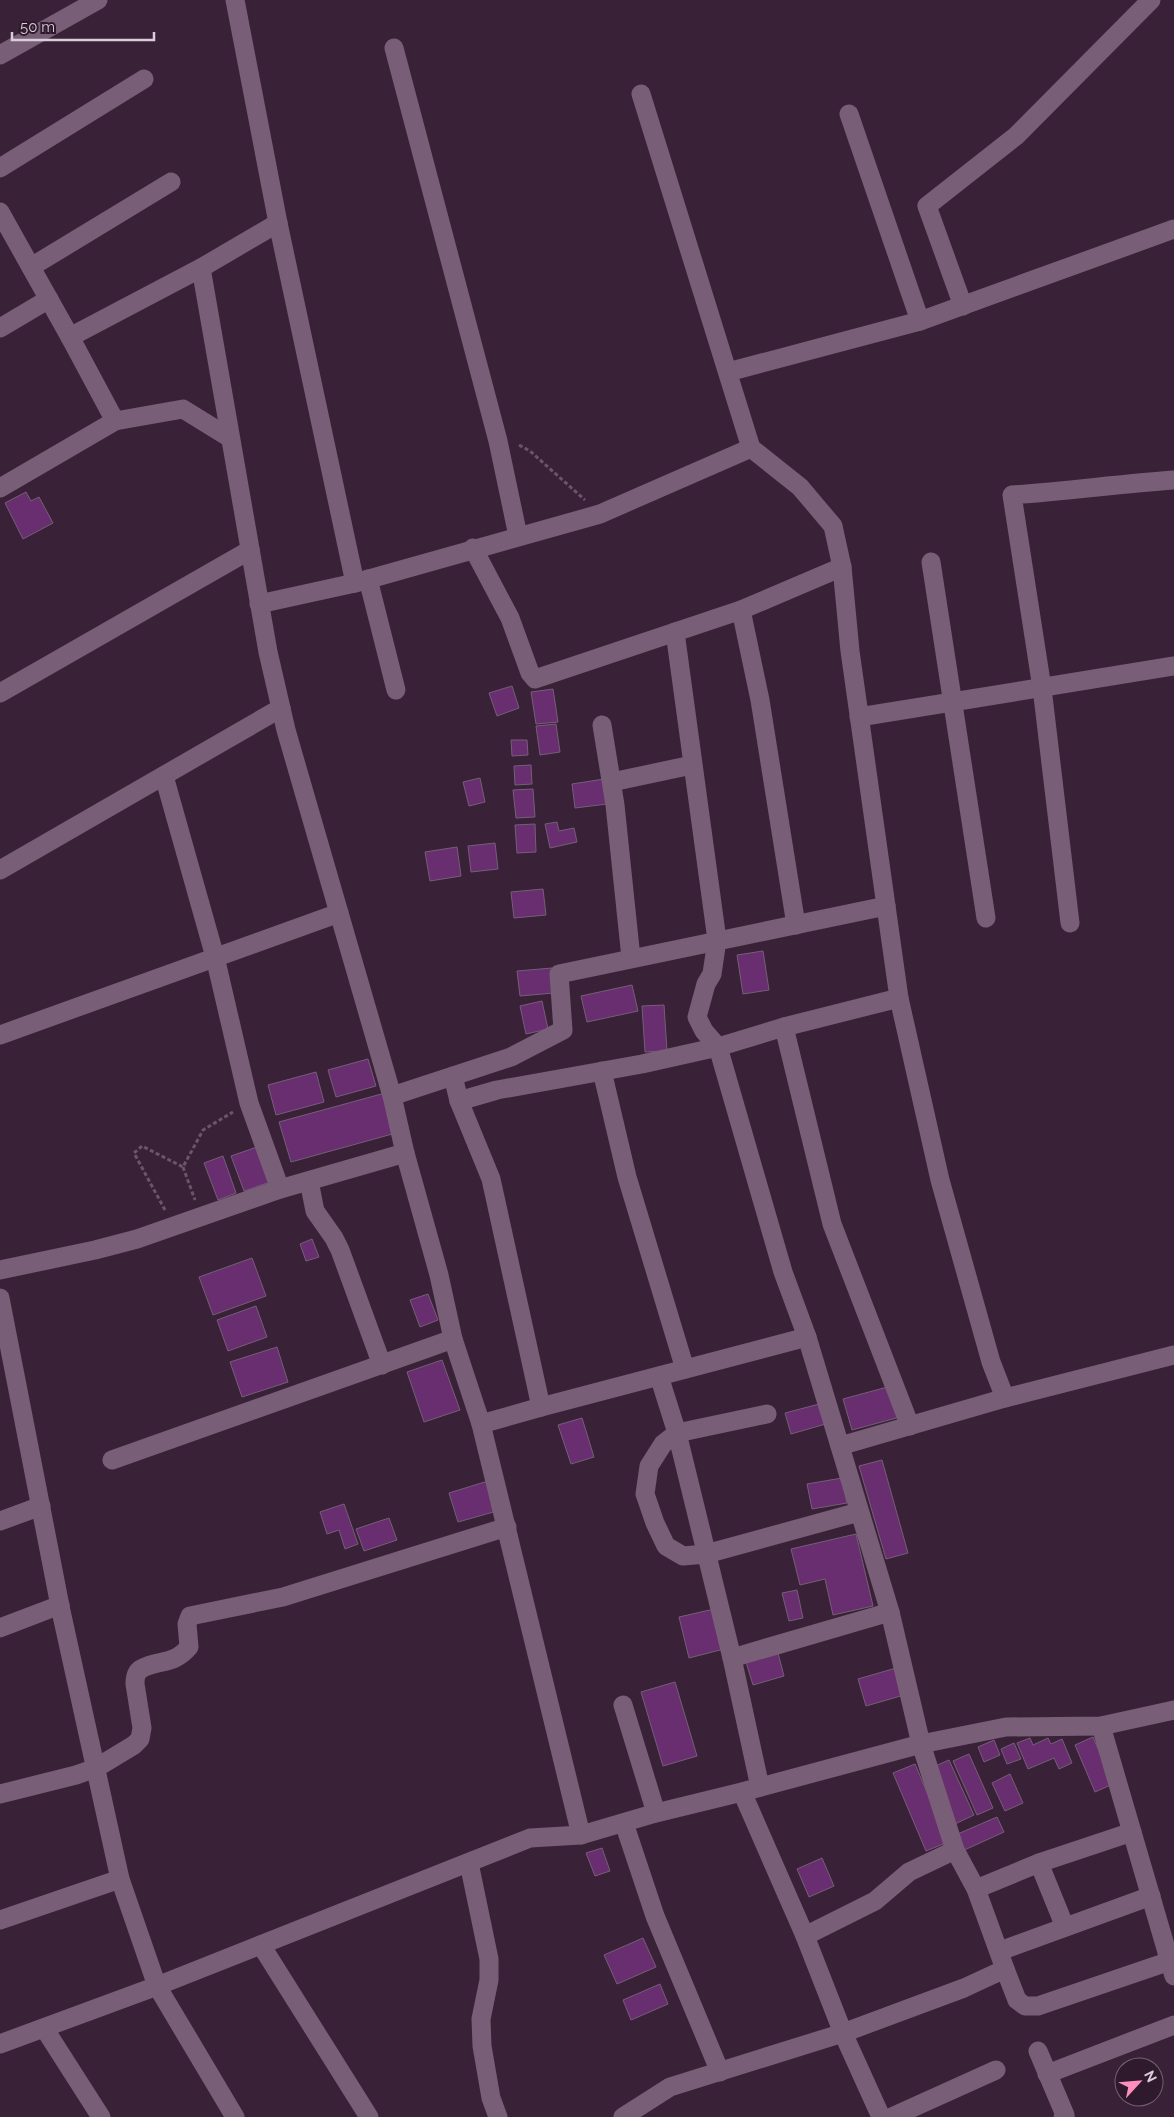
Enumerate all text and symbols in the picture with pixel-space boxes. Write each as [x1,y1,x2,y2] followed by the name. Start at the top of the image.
[12,10,155,42] scale bar
[20,18,55,36] text: 50 m
[1114,2057,1164,2107] north arrow
[1141,2068,1160,2085] text: N

